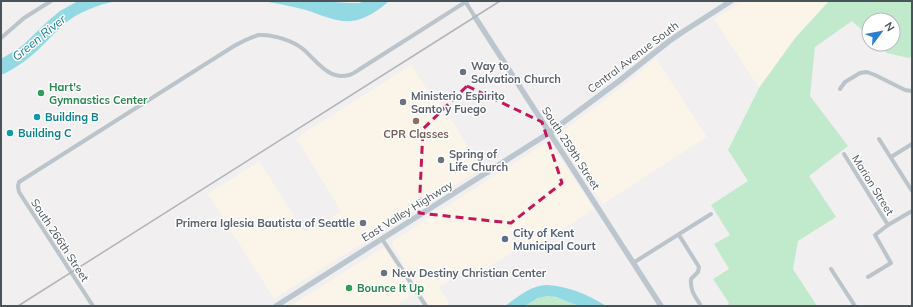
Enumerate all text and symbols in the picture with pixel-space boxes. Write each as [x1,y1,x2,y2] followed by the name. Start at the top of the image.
[9,11,69,64] water label: Green River
[861,12,901,52] north arrow
[585,18,681,96] street label: Central Avenue South
[881,19,898,34] text: N
[471,59,561,86] place label: Way to Salvation Church
[458,67,468,77] marker: Way to Salvation Church
[49,80,148,107] place label: Hart's Gymnastics Center
[36,88,46,98] marker: Hart's Gymnastics Center
[411,89,505,116] place label: Ministerio Espirito Santo y Fuego
[398,97,408,107] marker: Ministerio Espirito Santo y Fuego
[539,104,603,192] street label: South 259th Street
[45,110,99,124] place label: Building B
[32,112,42,122] marker: Building B
[411,116,421,126] marker: CPR Classes
[18,126,72,140] place label: Building C
[383,127,449,141] place label: CPR Classes
[5,128,15,138] marker: Building C
[449,147,508,174] place label: Spring of Life Church
[849,152,897,218] street label: Marion Street
[436,155,446,165] marker: Spring of Life Church
[359,177,455,245] street label: East Valley Highway
[28,196,92,284] street label: South 266th Street
[176,216,355,230] place label: Primera Iglesia Bautista of Seattle
[358,218,368,228] marker: Primera Iglesia Bautista of Seattle
[513,226,596,253] place label: City of Kent Municipal Court
[500,234,510,244] marker: City of Kent Municipal Court
[392,266,547,280] place label: New Destiny Christian Center
[379,268,389,278] marker: New Destiny Christian Center
[357,281,424,295] place label: Bounce It Up
[344,283,354,293] marker: Bounce It Up

